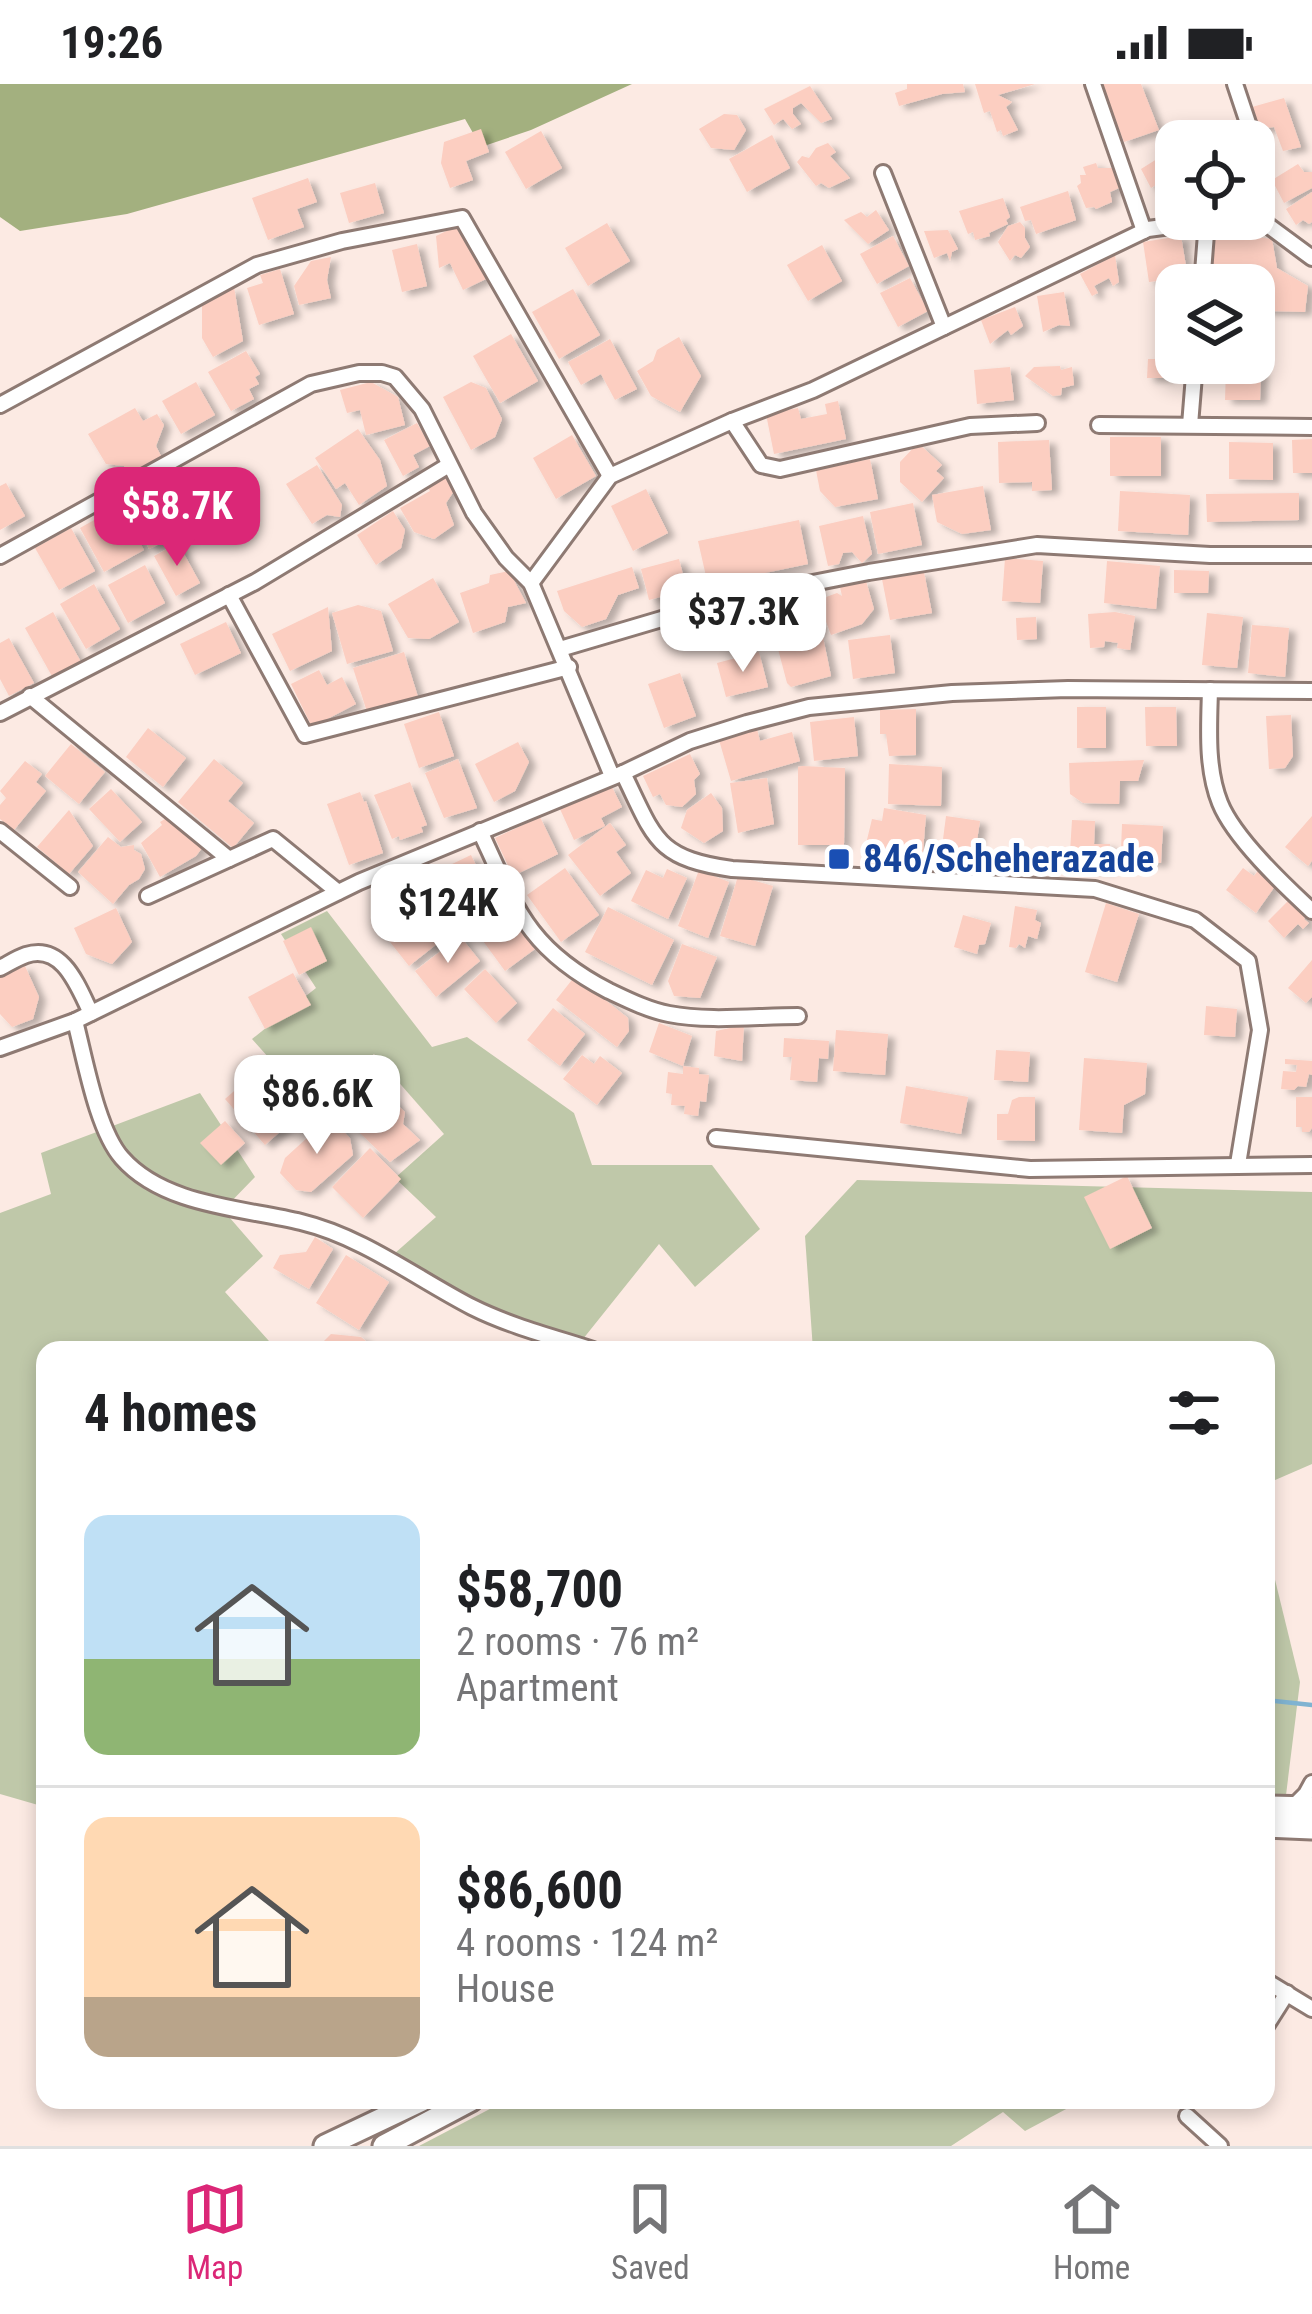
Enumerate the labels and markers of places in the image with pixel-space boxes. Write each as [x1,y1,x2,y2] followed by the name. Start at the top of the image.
[79,467,275,569] pin: $58.7K
[645,573,841,675] pin: $37.3K
[863,836,1155,882] place label: 846/Scheherazade
[826,846,852,872] marker: 846/Scheherazade
[364,864,532,966] pin: $124K
[219,1055,415,1157] pin: $86.6K

